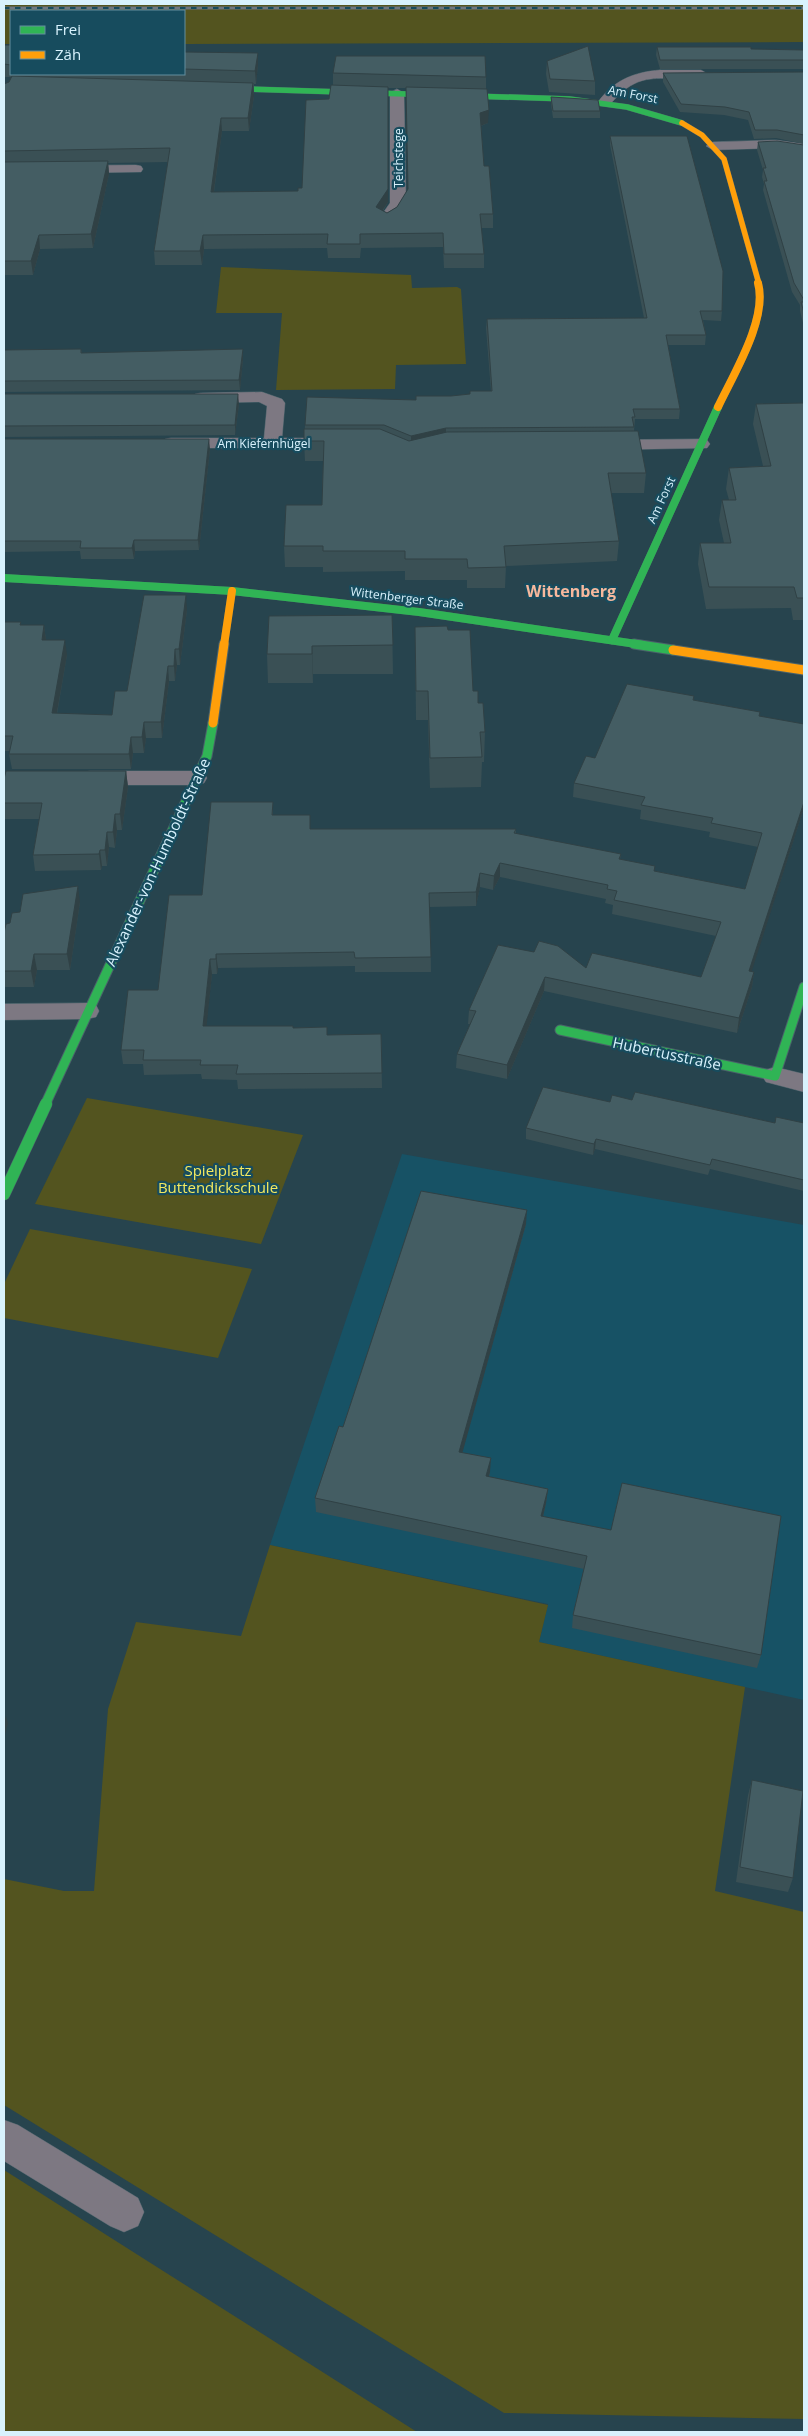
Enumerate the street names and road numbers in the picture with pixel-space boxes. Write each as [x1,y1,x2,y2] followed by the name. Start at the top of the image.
[607,81,659,107] street label: Am Forst
[390,128,407,188] street label: Teichstege
[218,435,310,452] street label: Am Kiefernhügel
[643,474,679,526] street label: Am Forst
[350,583,465,613] street label: Wittenberger Straße
[100,755,214,969] street label: Alexander-von-Humboldt-Straße
[611,1032,723,1074] street label: Hubertusstraße

